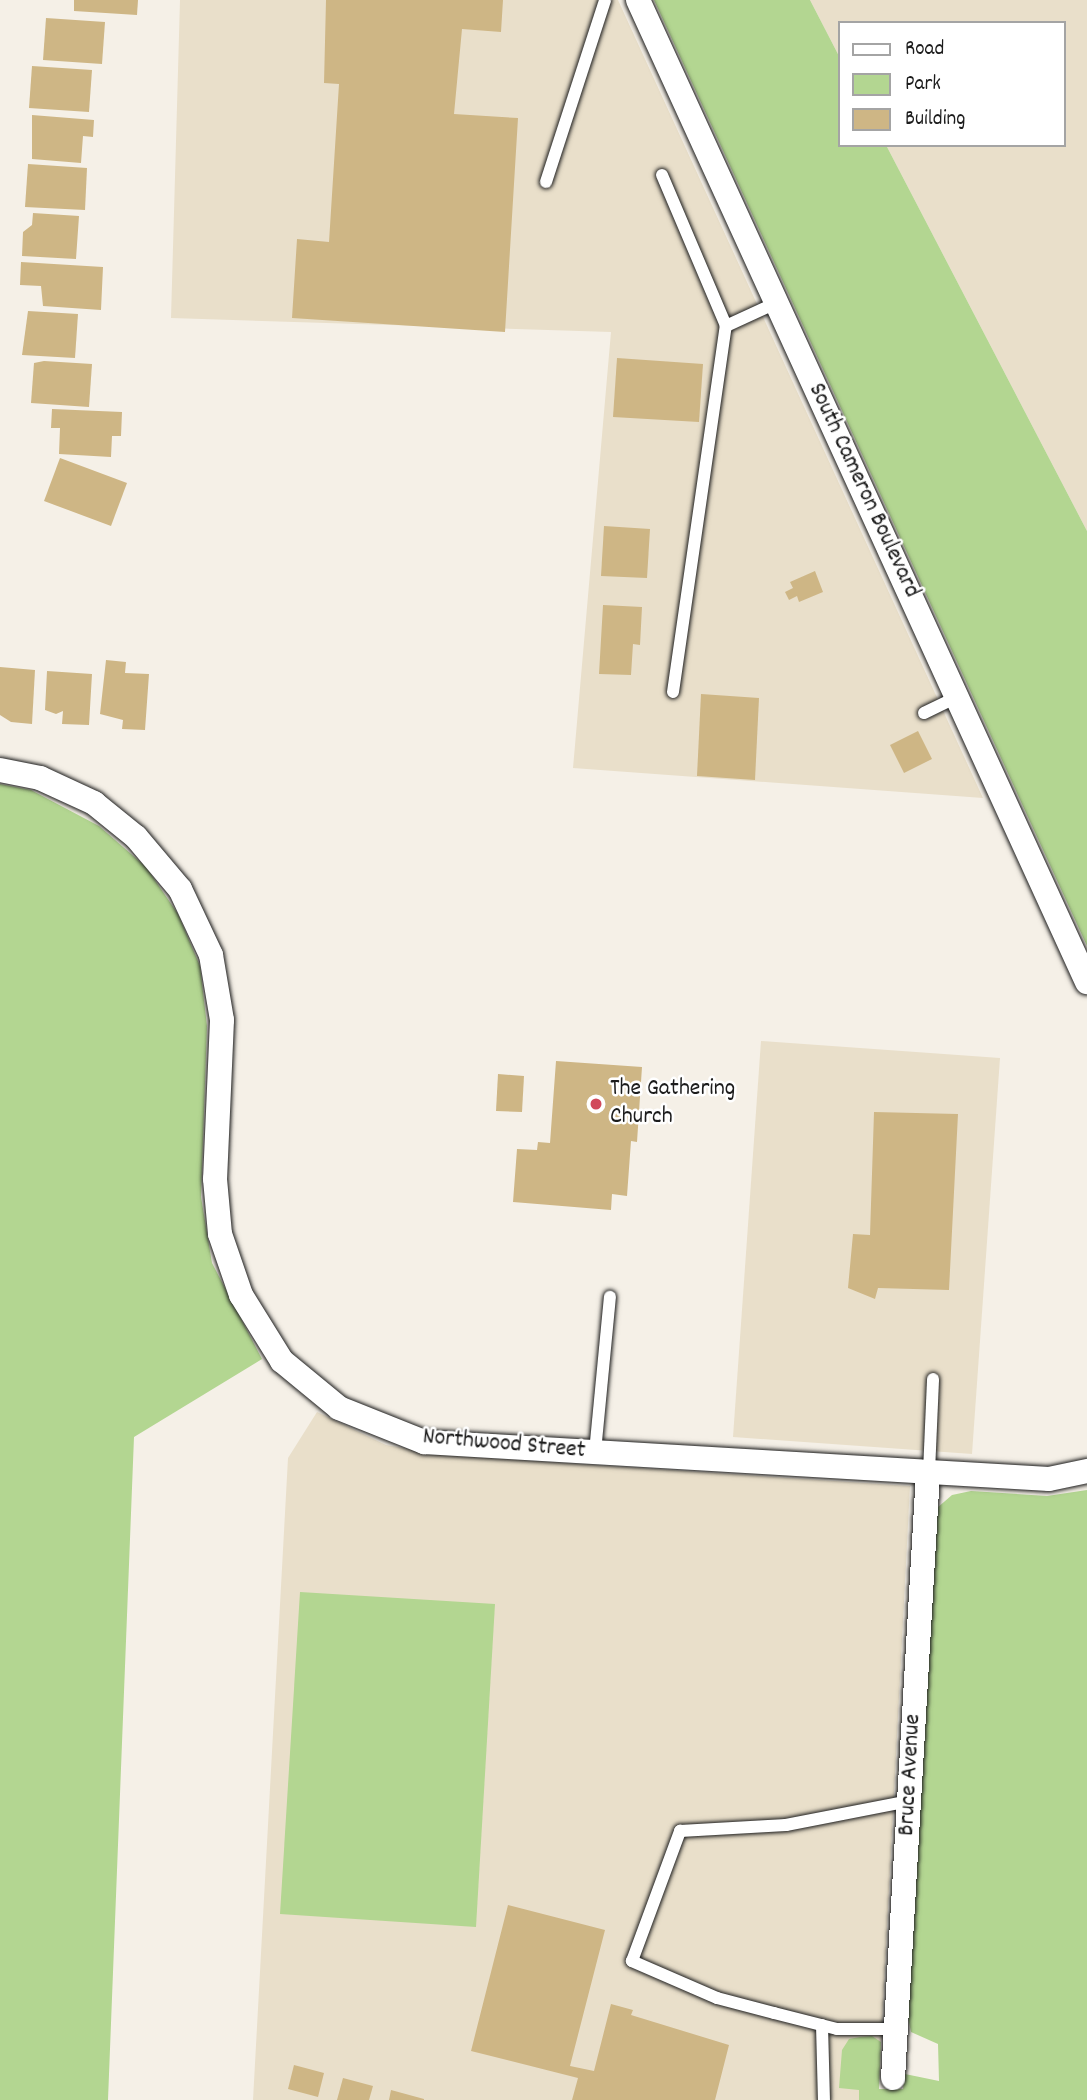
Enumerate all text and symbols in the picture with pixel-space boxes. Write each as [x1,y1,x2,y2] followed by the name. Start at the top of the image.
[838,21,1066,147] legend
[905,35,944,65] text: Road
[905,70,941,100] text: Park
[905,105,965,135] text: Building
[801,379,925,603] street label: South Cameron Boulevard
[610,1076,735,1132] place label: The Gathering Church
[588,1096,604,1112] marker: The Gathering Church
[421,1424,587,1466] street label: Northwood Street
[893,1713,929,1837] street label: Bruce Avenue

